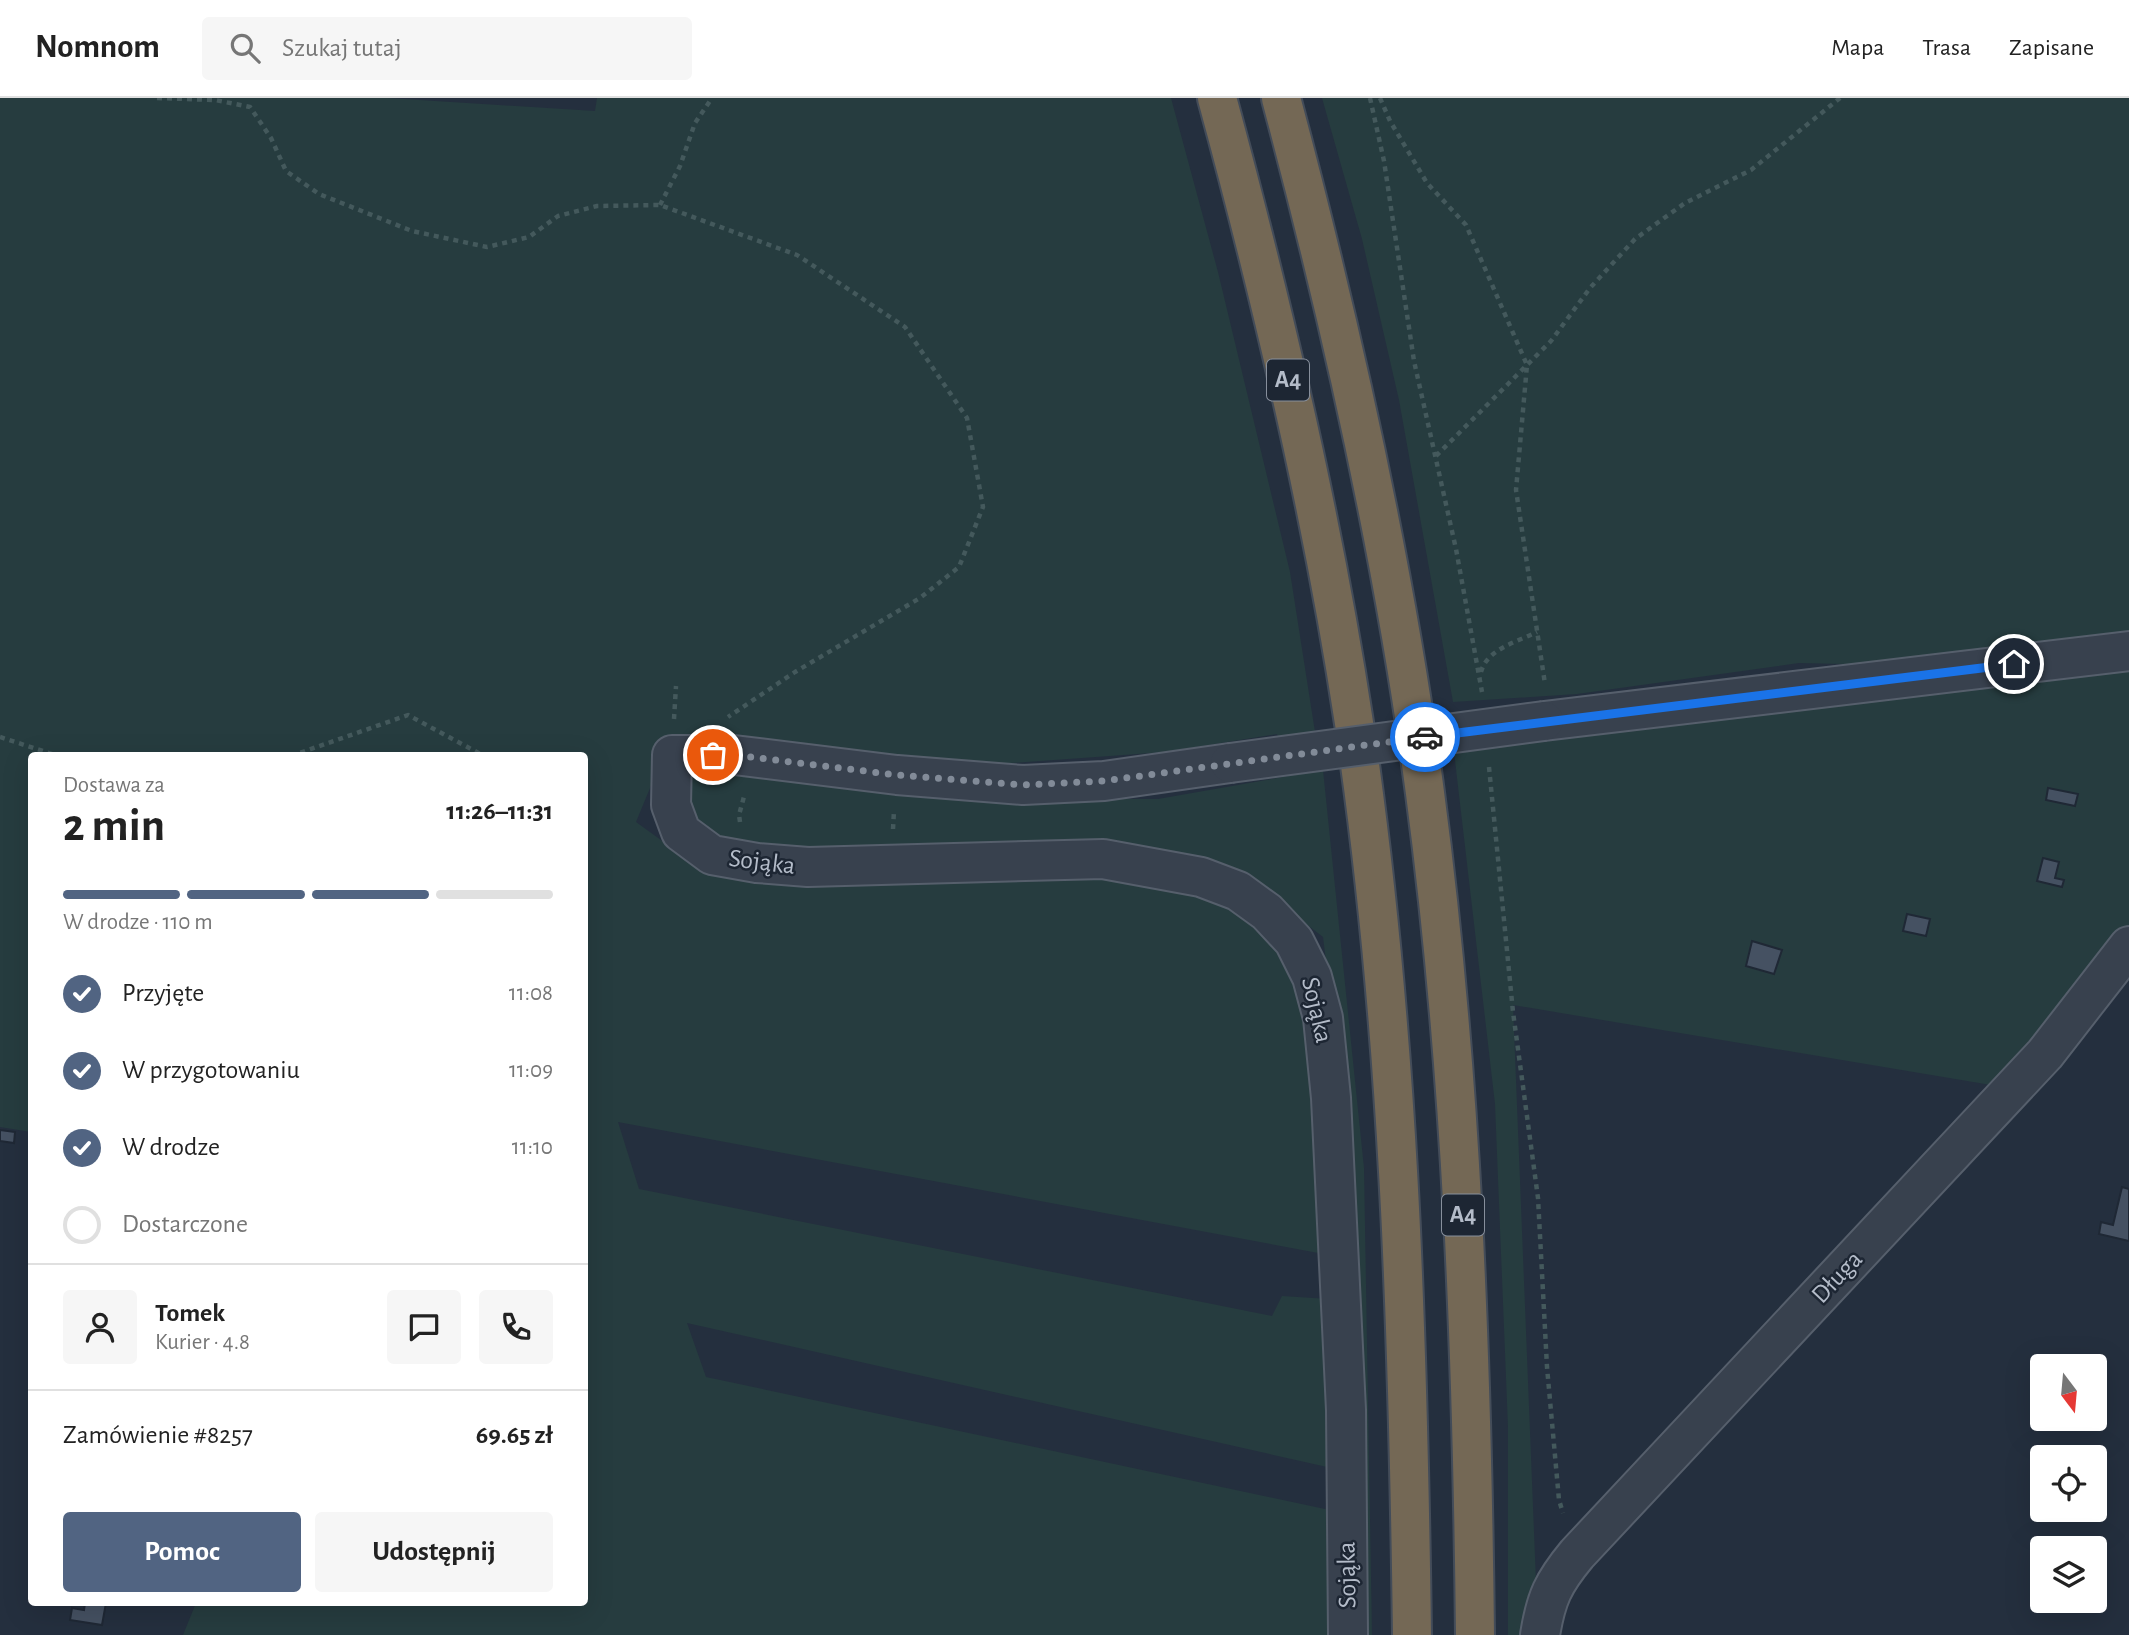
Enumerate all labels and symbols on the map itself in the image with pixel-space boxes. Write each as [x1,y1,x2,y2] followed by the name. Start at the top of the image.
[1267,360,1309,400] road number: A4
[1984,634,2044,694] pin
[1390,702,1460,772] courier
[683,725,743,785] pin
[727,845,797,879] street label: Sojąka
[1297,975,1337,1045] street label: Sojąka
[1442,1195,1484,1236] road number: A4
[1807,1246,1867,1308] street label: Długa
[2030,1354,2107,1432] north arrow
[1333,1541,1361,1609] street label: Sojąka

